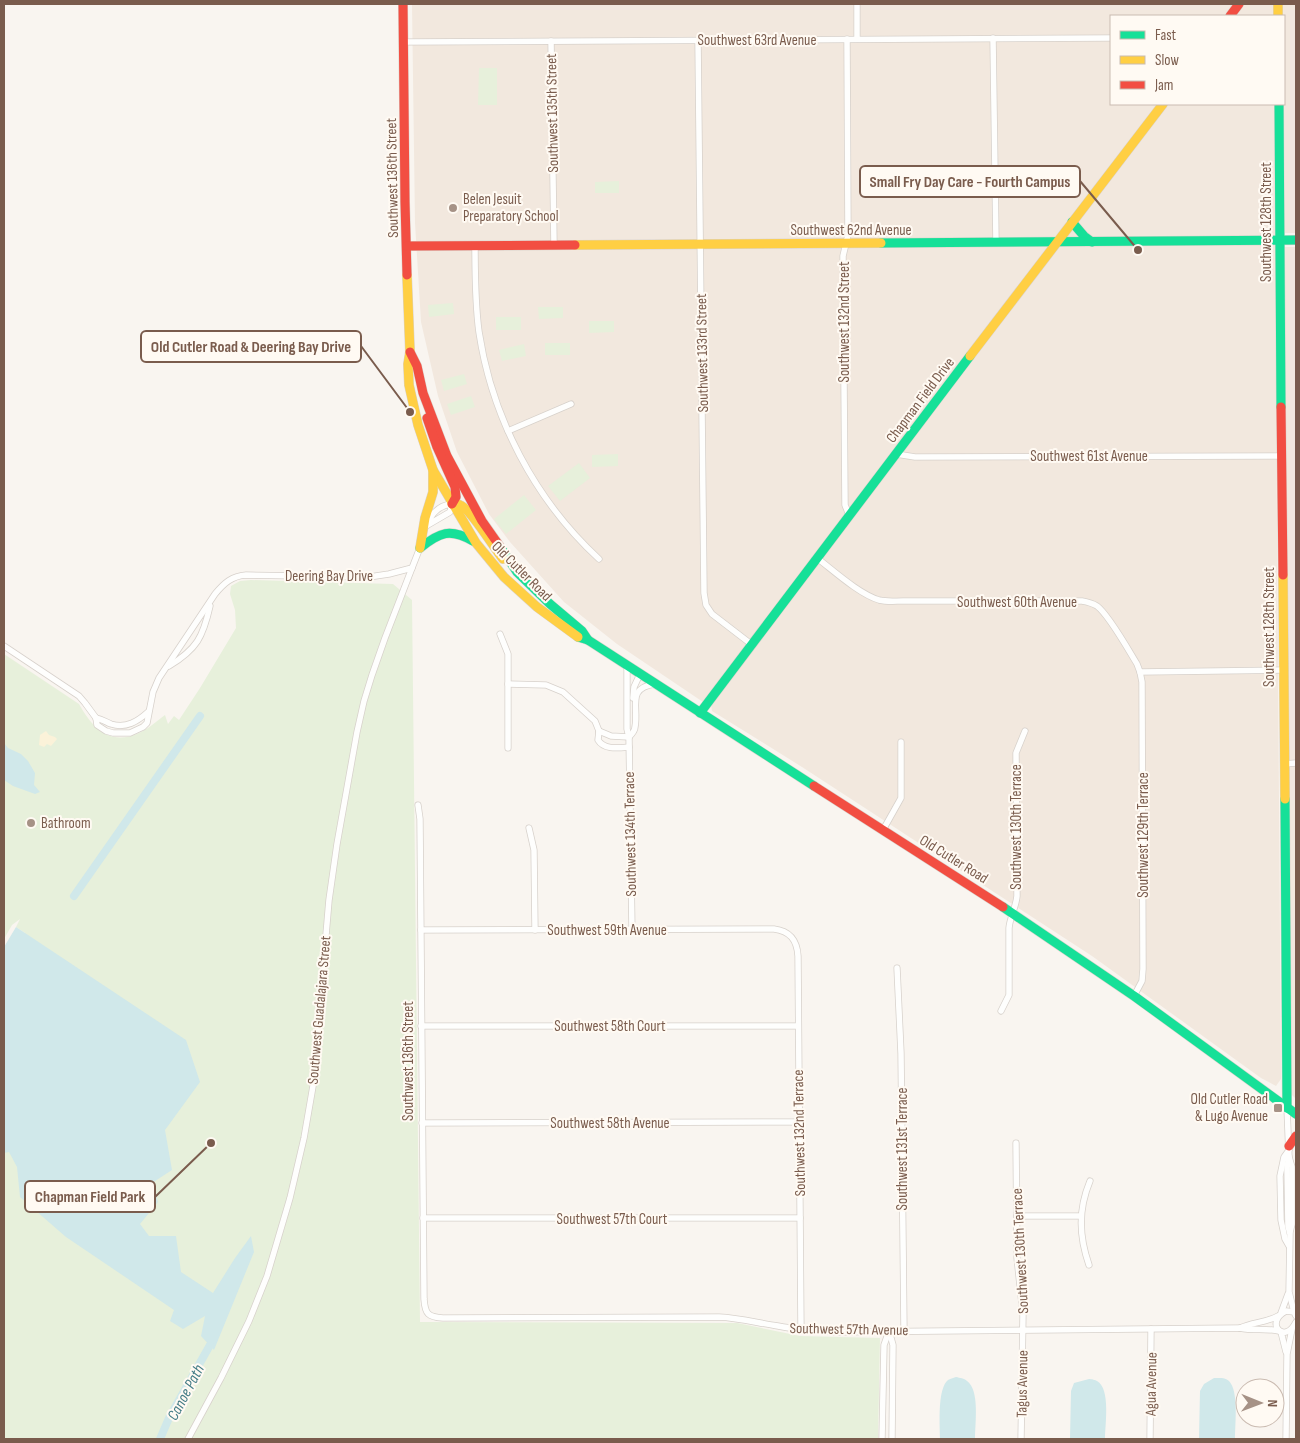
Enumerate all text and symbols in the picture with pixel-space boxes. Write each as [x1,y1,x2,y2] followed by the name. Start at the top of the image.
[1110,15,1285,105] legend
[1155,26,1177,45] text: Fast
[698,31,816,50] street label: Southwest 63rd Avenue
[1155,51,1179,70] text: Slow
[542,53,563,173] street label: Southwest 135th Street
[1154,76,1173,95] text: Jam
[382,118,403,238] street label: Southwest 136th Street
[1257,162,1276,282] street label: Southwest 128th Street
[860,166,1080,197] callout: Small Fry Day Care - Fourth Campus
[870,173,1070,192] text: Small Fry Day Care - Fourth Campus
[463,190,559,226] place label: Belen Jesuit Preparatory School
[447,202,459,214] marker: Belen Jesuit Preparatory School
[790,221,912,240] street label: Southwest 62nd Avenue
[835,261,854,383] street label: Southwest 132nd Street
[692,293,713,413] street label: Southwest 133rd Street
[141,331,361,362] callout: Old Cutler Road & Deering Bay Drive
[151,338,351,357] text: Old Cutler Road & Deering Bay Drive
[882,354,959,447] street label: Chapman Field Drive
[1030,447,1148,466] street label: Southwest 61st Avenue
[488,537,556,605] street label: Old Cutler Road
[285,567,373,586] street label: Deering Bay Drive
[1260,567,1279,687] street label: Southwest 128th Street
[957,593,1077,612] street label: Southwest 60th Avenue
[1007,764,1026,890] street label: Southwest 130th Terrace
[620,771,641,897] street label: Southwest 134th Terrace
[1134,772,1153,898] street label: Southwest 129th Terrace
[41,814,91,833] place label: Bathroom
[25,817,37,829] marker: Bathroom
[916,831,992,888] street label: Old Cutler Road
[547,921,667,940] street label: Southwest 59th Avenue
[304,935,335,1085] street label: Southwest Guadalajara Street
[399,1001,418,1121] street label: Southwest 136th Street
[554,1017,666,1036] street label: Southwest 58th Court
[789,1069,810,1196] street label: Southwest 132nd Terrace
[893,1087,912,1211] street label: Southwest 131st Terrace
[1191,1090,1268,1126] place label: Old Cutler Road & Lugo Avenue
[1272,1102,1284,1114] marker: Old Cutler Road & Lugo Avenue
[550,1114,670,1133] street label: Southwest 58th Avenue
[25,1181,155,1212] callout: Chapman Field Park
[35,1188,145,1207] text: Chapman Field Park
[1008,1188,1033,1314] street label: Southwest 130th Terrace
[557,1210,668,1229] street label: Southwest 57th Court
[789,1319,909,1340] street label: Southwest 57th Avenue
[1012,1350,1033,1418] street label: Tagus Avenue
[1141,1352,1162,1417] street label: Agua Avenue
[164,1361,209,1424] water label: Canoe Path
[1235,1378,1285,1428] north arrow
[1264,1399,1281,1407] text: N

